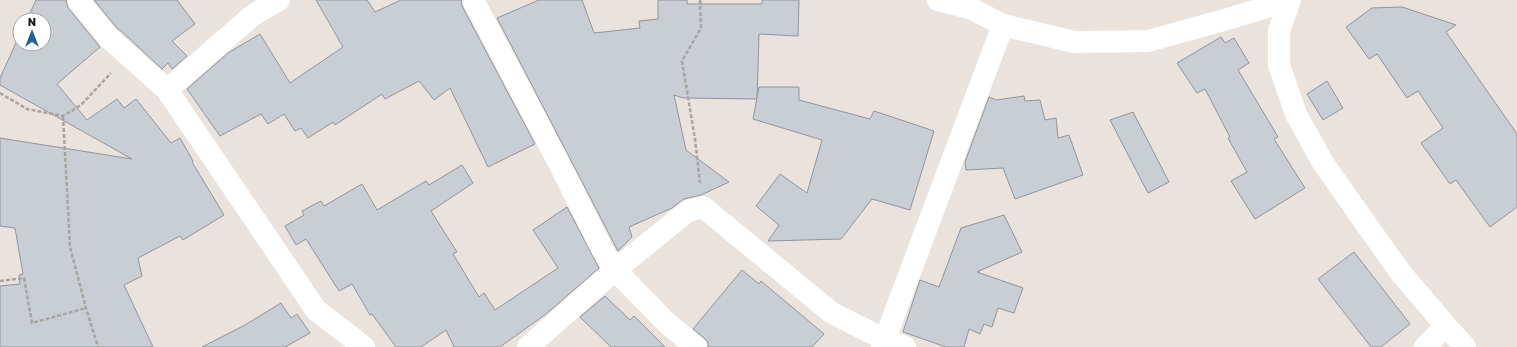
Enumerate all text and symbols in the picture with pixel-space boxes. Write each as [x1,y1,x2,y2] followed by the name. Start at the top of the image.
[12,12,52,52] north arrow
[28,15,36,28] text: N

